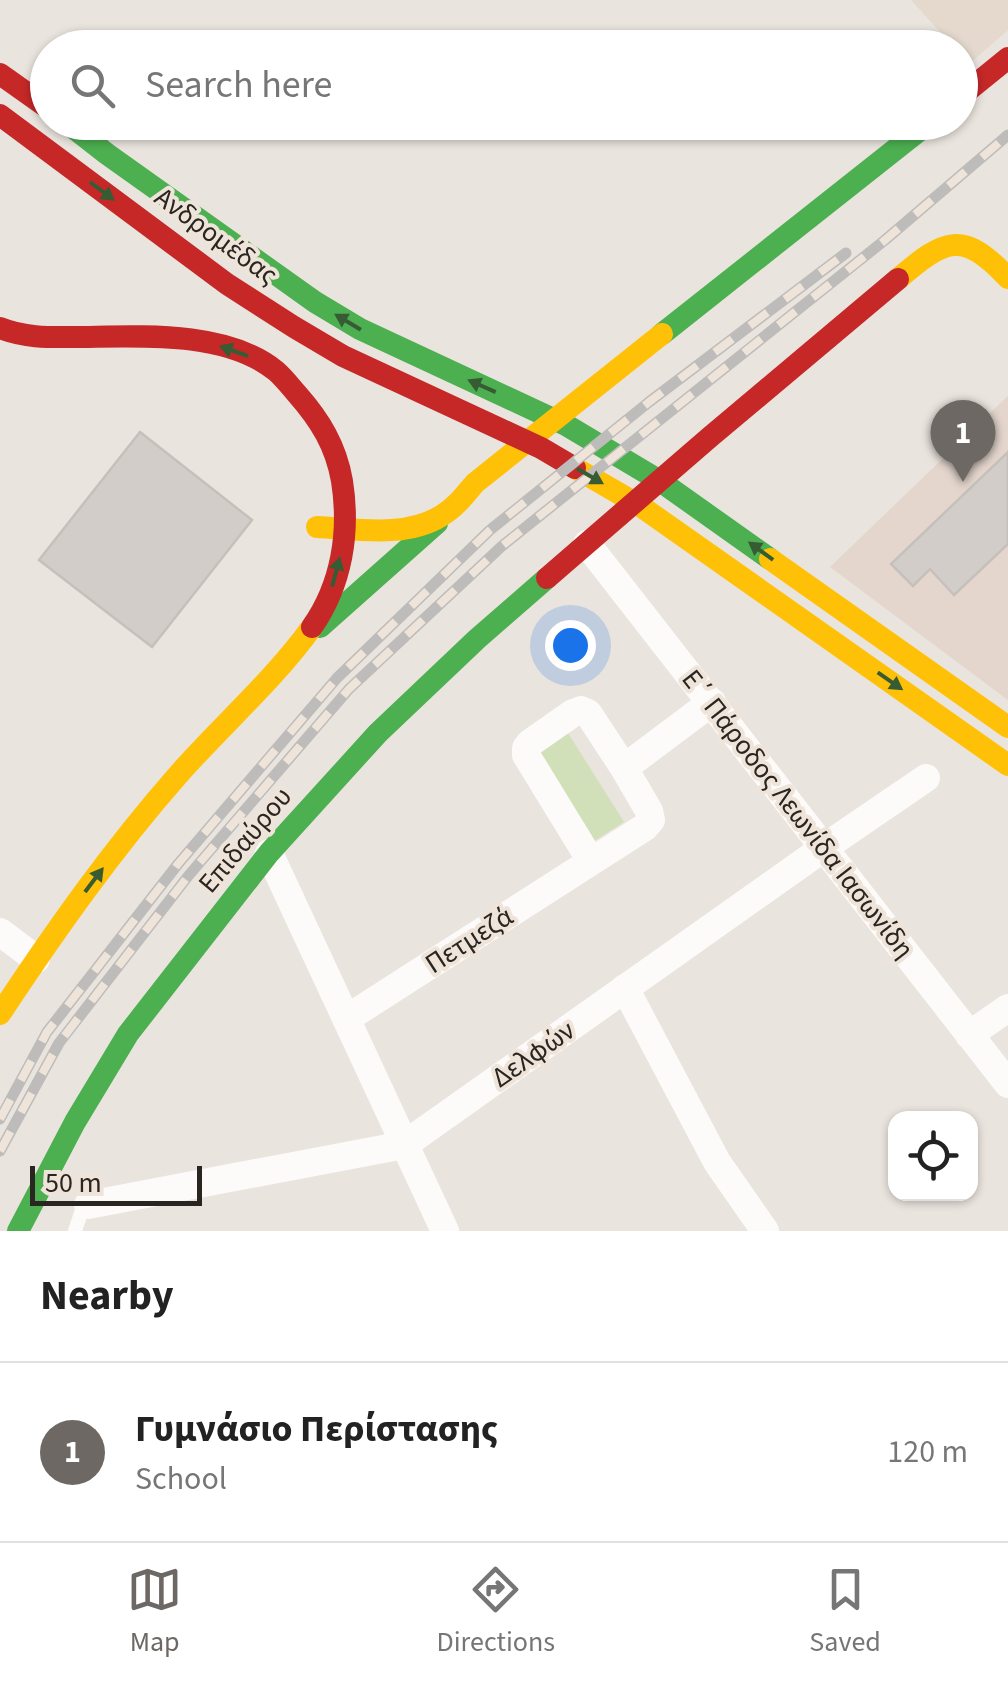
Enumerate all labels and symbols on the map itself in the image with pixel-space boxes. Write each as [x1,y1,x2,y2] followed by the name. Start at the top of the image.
[146,178,286,294] street label: Ανδρομέδας
[89,180,115,200] one-way arrow
[334,314,362,331] one-way arrow
[219,343,249,358] one-way arrow
[467,378,497,394] one-way arrow
[930,400,996,482] pin: 1
[576,467,604,484] one-way arrow
[747,542,774,561] one-way arrow
[329,556,345,587] one-way arrow
[545,620,596,671] your location
[672,661,924,967] street label: Ε΄ Πάροδος Λεωνίδα Ιασωνίδη
[877,671,903,691] one-way arrow
[189,778,301,902] street label: Επιδαύρου
[83,867,103,893] one-way arrow
[417,896,521,983] street label: Πετμεζά
[483,1011,583,1097] street label: Δελφών
[30,1161,202,1206] scale bar

